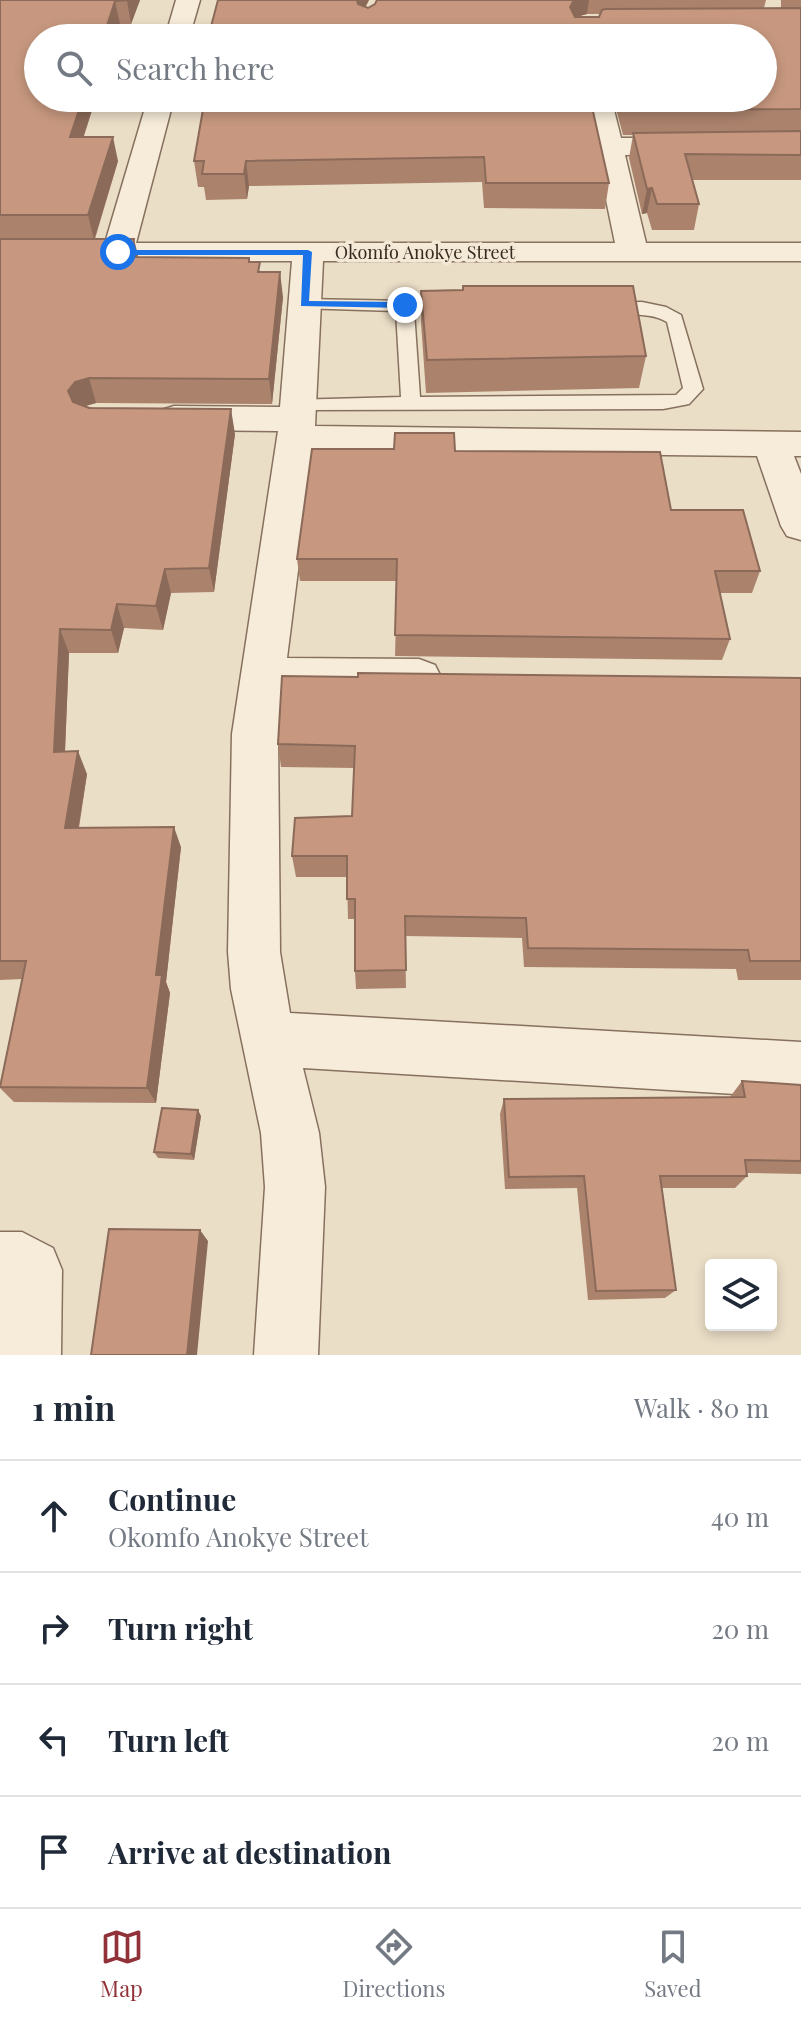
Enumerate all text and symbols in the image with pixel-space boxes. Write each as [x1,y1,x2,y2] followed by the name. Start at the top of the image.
[24,24,777,112] search box
[52,46,96,90] icon: search
[116,48,275,88] text: Search here
[100,234,136,270] route start
[335,240,516,264] street label: Okomfo Anokye Street
[387,287,423,323] route end
[705,1259,777,1331] map controls
[705,1259,777,1331] button: layers
[32,1384,115,1430] text: 1 min
[634,1390,769,1425] text: Walk · 80 m
[108,1479,236,1519] text: Continue
[32,1494,76,1538] icon: ahead
[711,1499,769,1534] text: 40 m
[108,1519,368,1554] text: Okomfo Anokye Street
[32,1606,76,1650] icon: right
[108,1608,253,1648] text: Turn right
[711,1611,769,1646] text: 20 m
[32,1718,76,1762] icon: left
[108,1720,229,1760] text: Turn left
[711,1723,769,1758] text: 20 m
[32,1830,76,1874] icon: arrive
[108,1832,391,1872] text: Arrive at destination
[100,1925,144,2003] tab: Map
[343,1925,445,2003] tab: Directions
[644,1925,702,2003] tab: Saved

